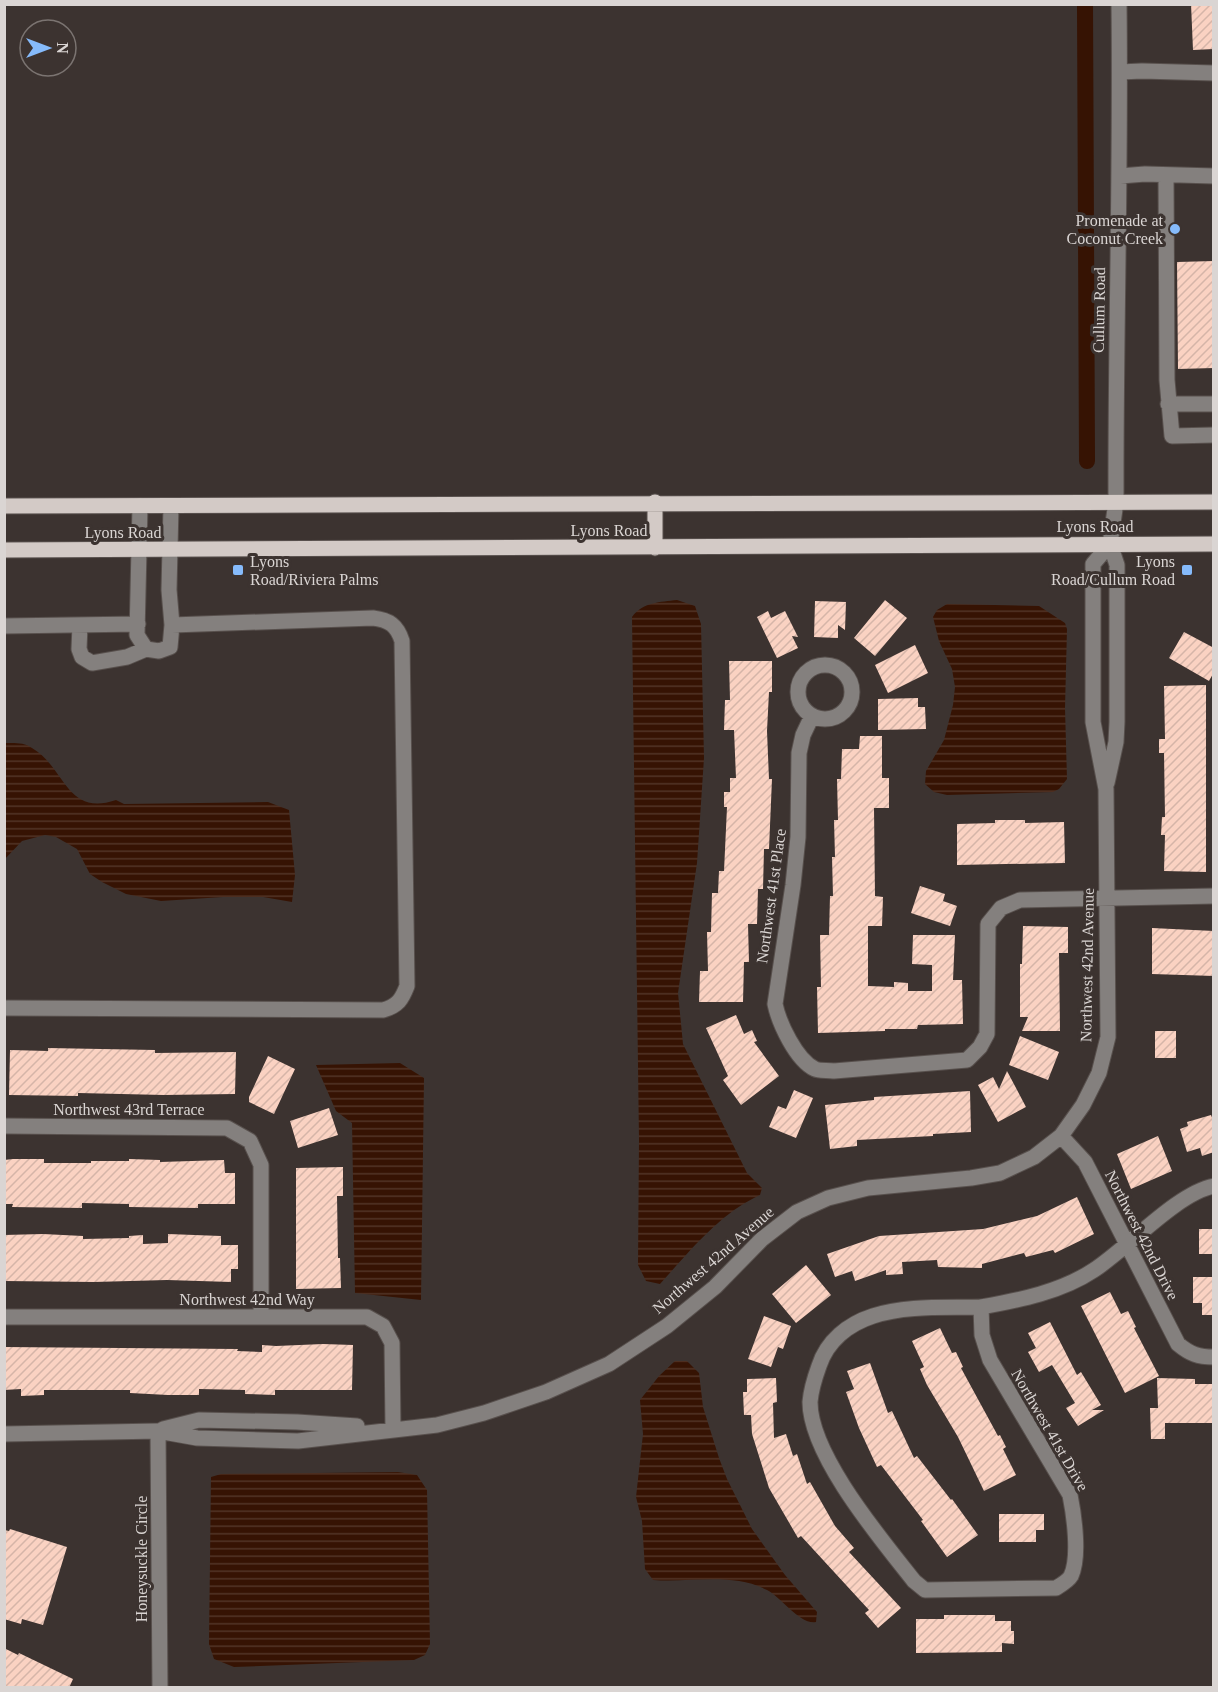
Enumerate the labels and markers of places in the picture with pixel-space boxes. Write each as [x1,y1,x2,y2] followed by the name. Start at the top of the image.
[1067,212,1164,247] place label: Promenade at Coconut Creek
[1168,222,1182,236] marker: Promenade at Coconut Creek
[250,553,378,588] place label: Lyons Road/Riviera Palms
[1051,553,1175,588] place label: Lyons Road/Cullum Road
[231,563,245,577] marker: Lyons Road/Riviera Palms
[1180,563,1194,577] marker: Lyons Road/Cullum Road

